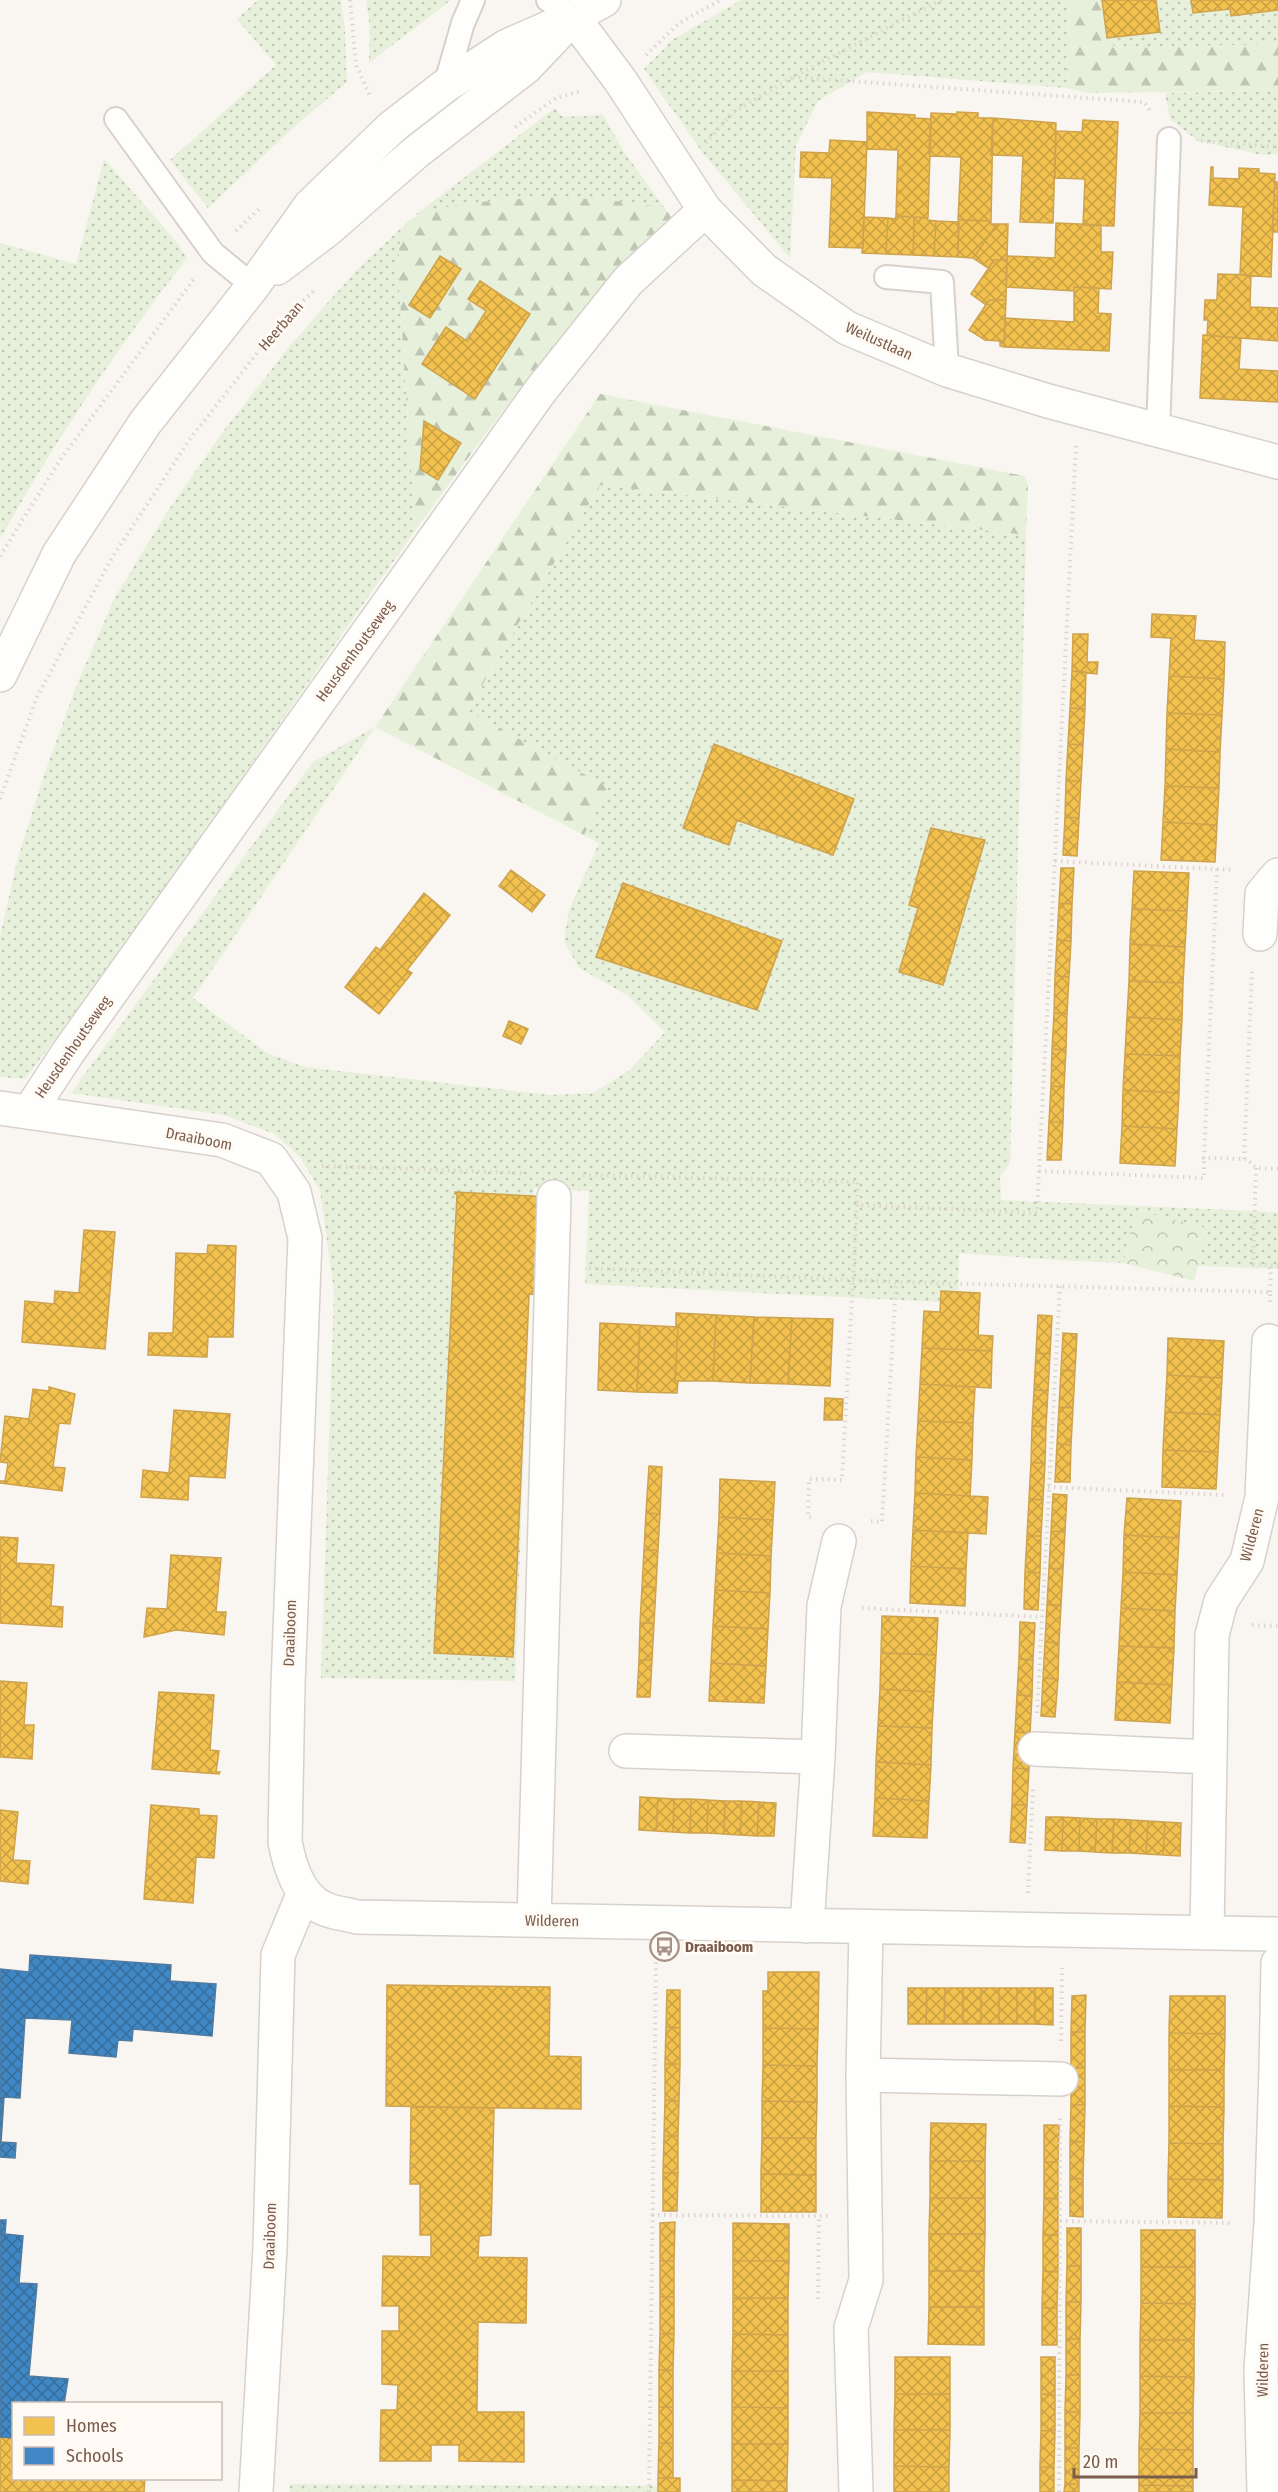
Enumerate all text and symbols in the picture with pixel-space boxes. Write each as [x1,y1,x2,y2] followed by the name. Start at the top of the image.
[255,298,307,354] street label: Heerbaan
[843,318,915,364] street label: Weilustlaan
[312,597,398,705] street label: Heusdenhoutseweg
[31,992,115,1102] street label: Heusdenhoutseweg
[164,1124,234,1154] street label: Draaiboom
[1236,1506,1268,1564] street label: Wilderen
[280,1599,300,1667] street label: Draaiboom
[525,1912,579,1930] street label: Wilderen
[648,1931,680,1963] bus stop icon: Draaiboom
[685,1938,753,1956] place label: Draaiboom
[260,2202,280,2270] street label: Draaiboom
[1254,2343,1272,2397] street label: Wilderen
[12,2402,222,2480] legend
[66,2415,117,2437] text: Homes
[1074,2441,1196,2479] scale bar
[66,2445,124,2467] text: Schools
[1083,2451,1118,2473] text: 20 m

